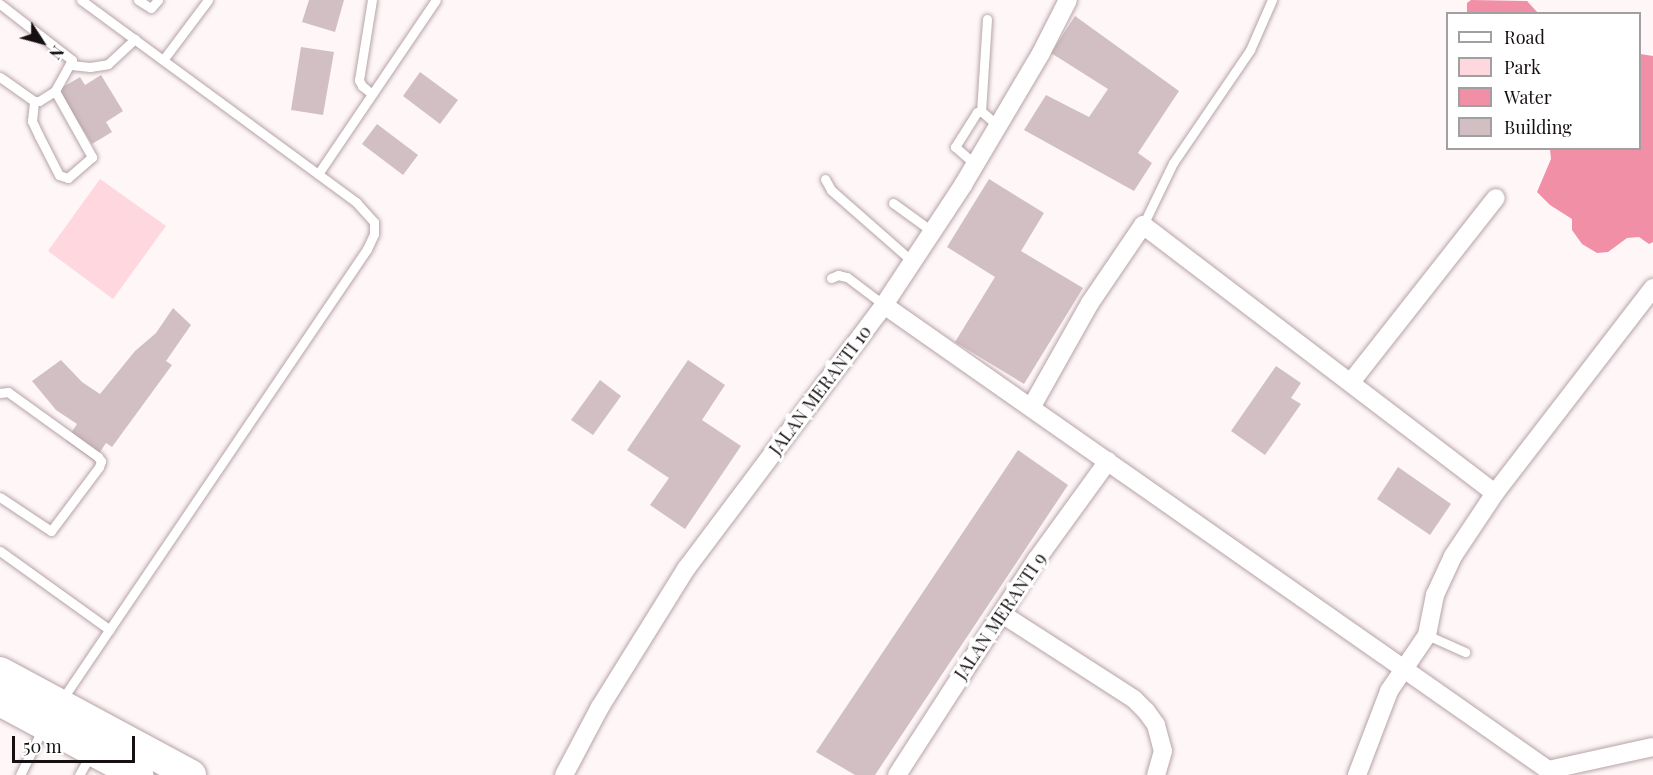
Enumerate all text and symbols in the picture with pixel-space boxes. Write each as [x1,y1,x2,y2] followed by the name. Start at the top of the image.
[12,12,72,72] north arrow
[1446,12,1641,150] legend
[1504,25,1545,49] text: Road
[45,42,69,64] text: N
[1504,55,1541,79] text: Park
[1504,85,1552,109] text: Water
[1504,115,1572,139] text: Building
[764,321,876,459] street label: JALAN MERANTI 10
[950,548,1050,684] street label: JALAN MERANTI 9
[15,724,138,762] scale bar
[23,734,62,758] text: 50 m

